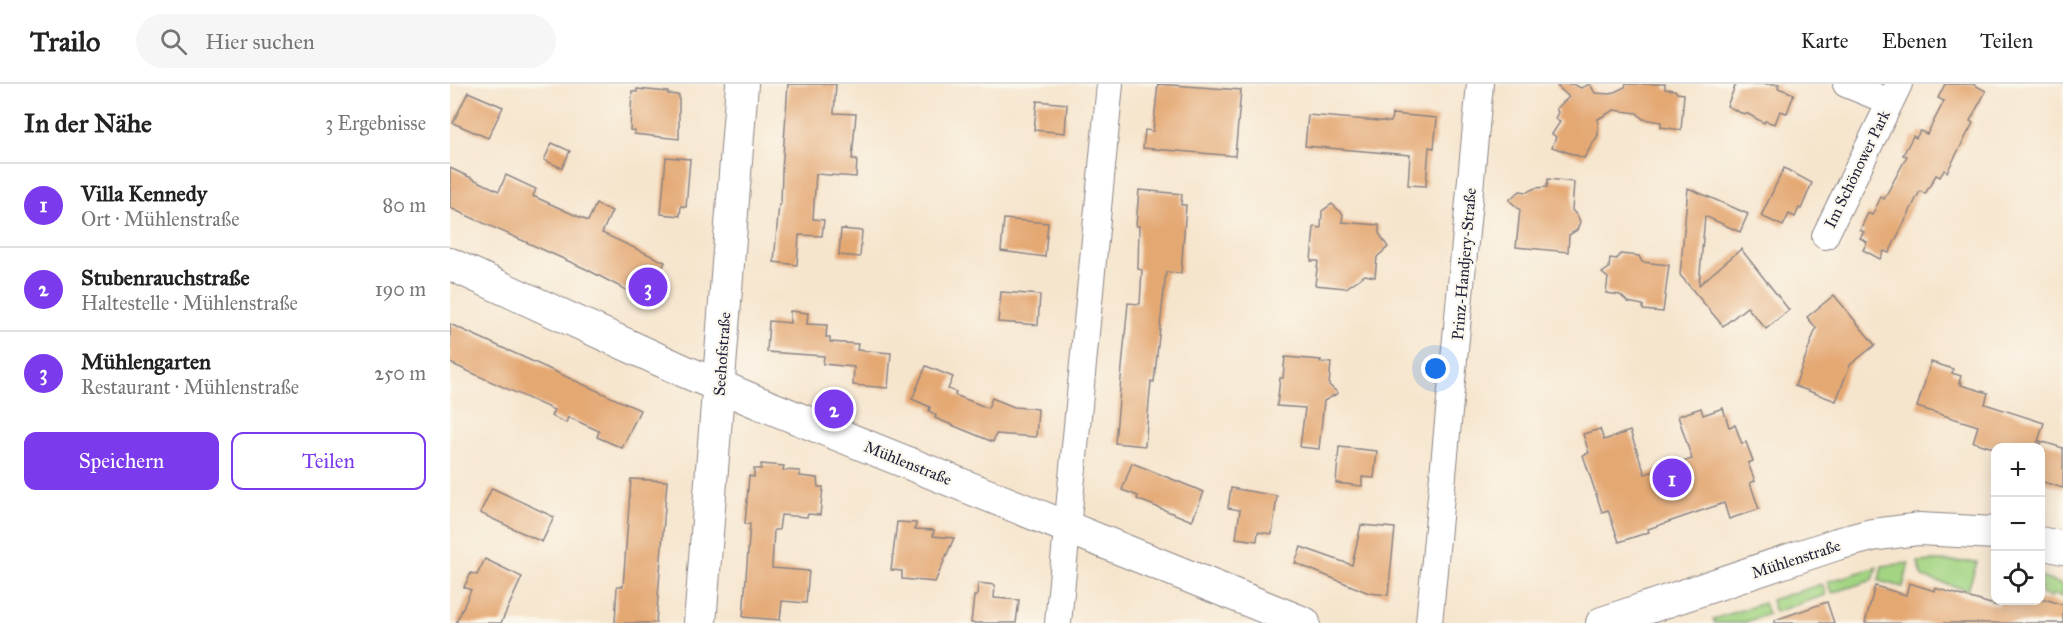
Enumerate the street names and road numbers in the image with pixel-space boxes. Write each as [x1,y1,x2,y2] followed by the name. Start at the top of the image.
[1820,106,1894,231] street label: Im Schönower Park
[1448,187,1480,341] street label: Prinz-Handjery-Straße
[710,311,734,397] street label: Seehofstraße
[862,437,955,489] street label: Mühlenstraße
[1749,536,1843,582] street label: Mühlenstraße

